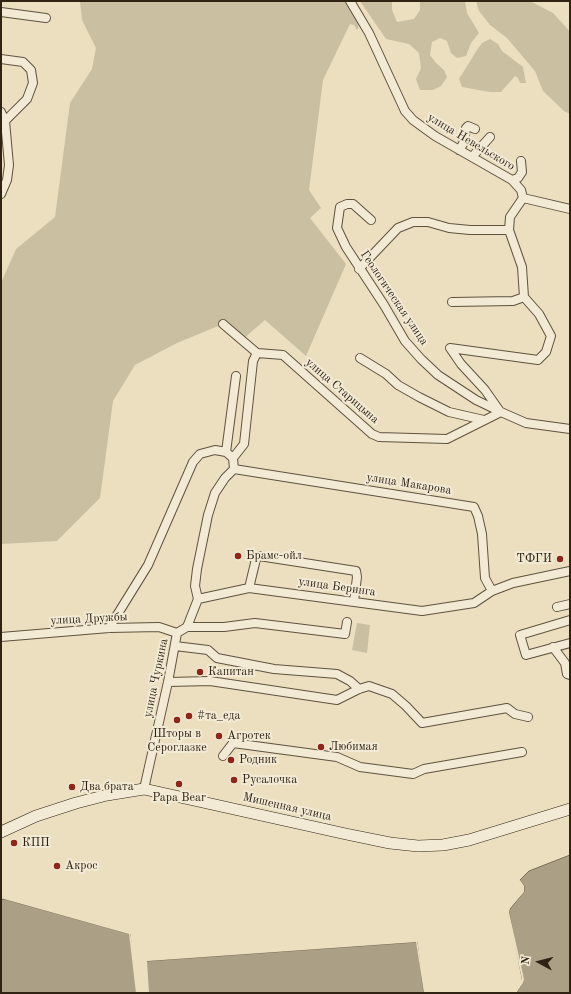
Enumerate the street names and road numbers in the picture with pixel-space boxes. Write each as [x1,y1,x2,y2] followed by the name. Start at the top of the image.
[425,110,517,174] street label: улица Невельского
[357,248,431,348] street label: Геологическая улица
[302,355,382,427] street label: улица Старицына
[365,470,453,498] street label: улица Макарова
[297,574,377,600] street label: улица Беринга
[50,610,128,628] street label: улица Дружбы
[141,637,171,719] street label: улица Чуркина
[241,790,333,824] street label: Мишенная улица

